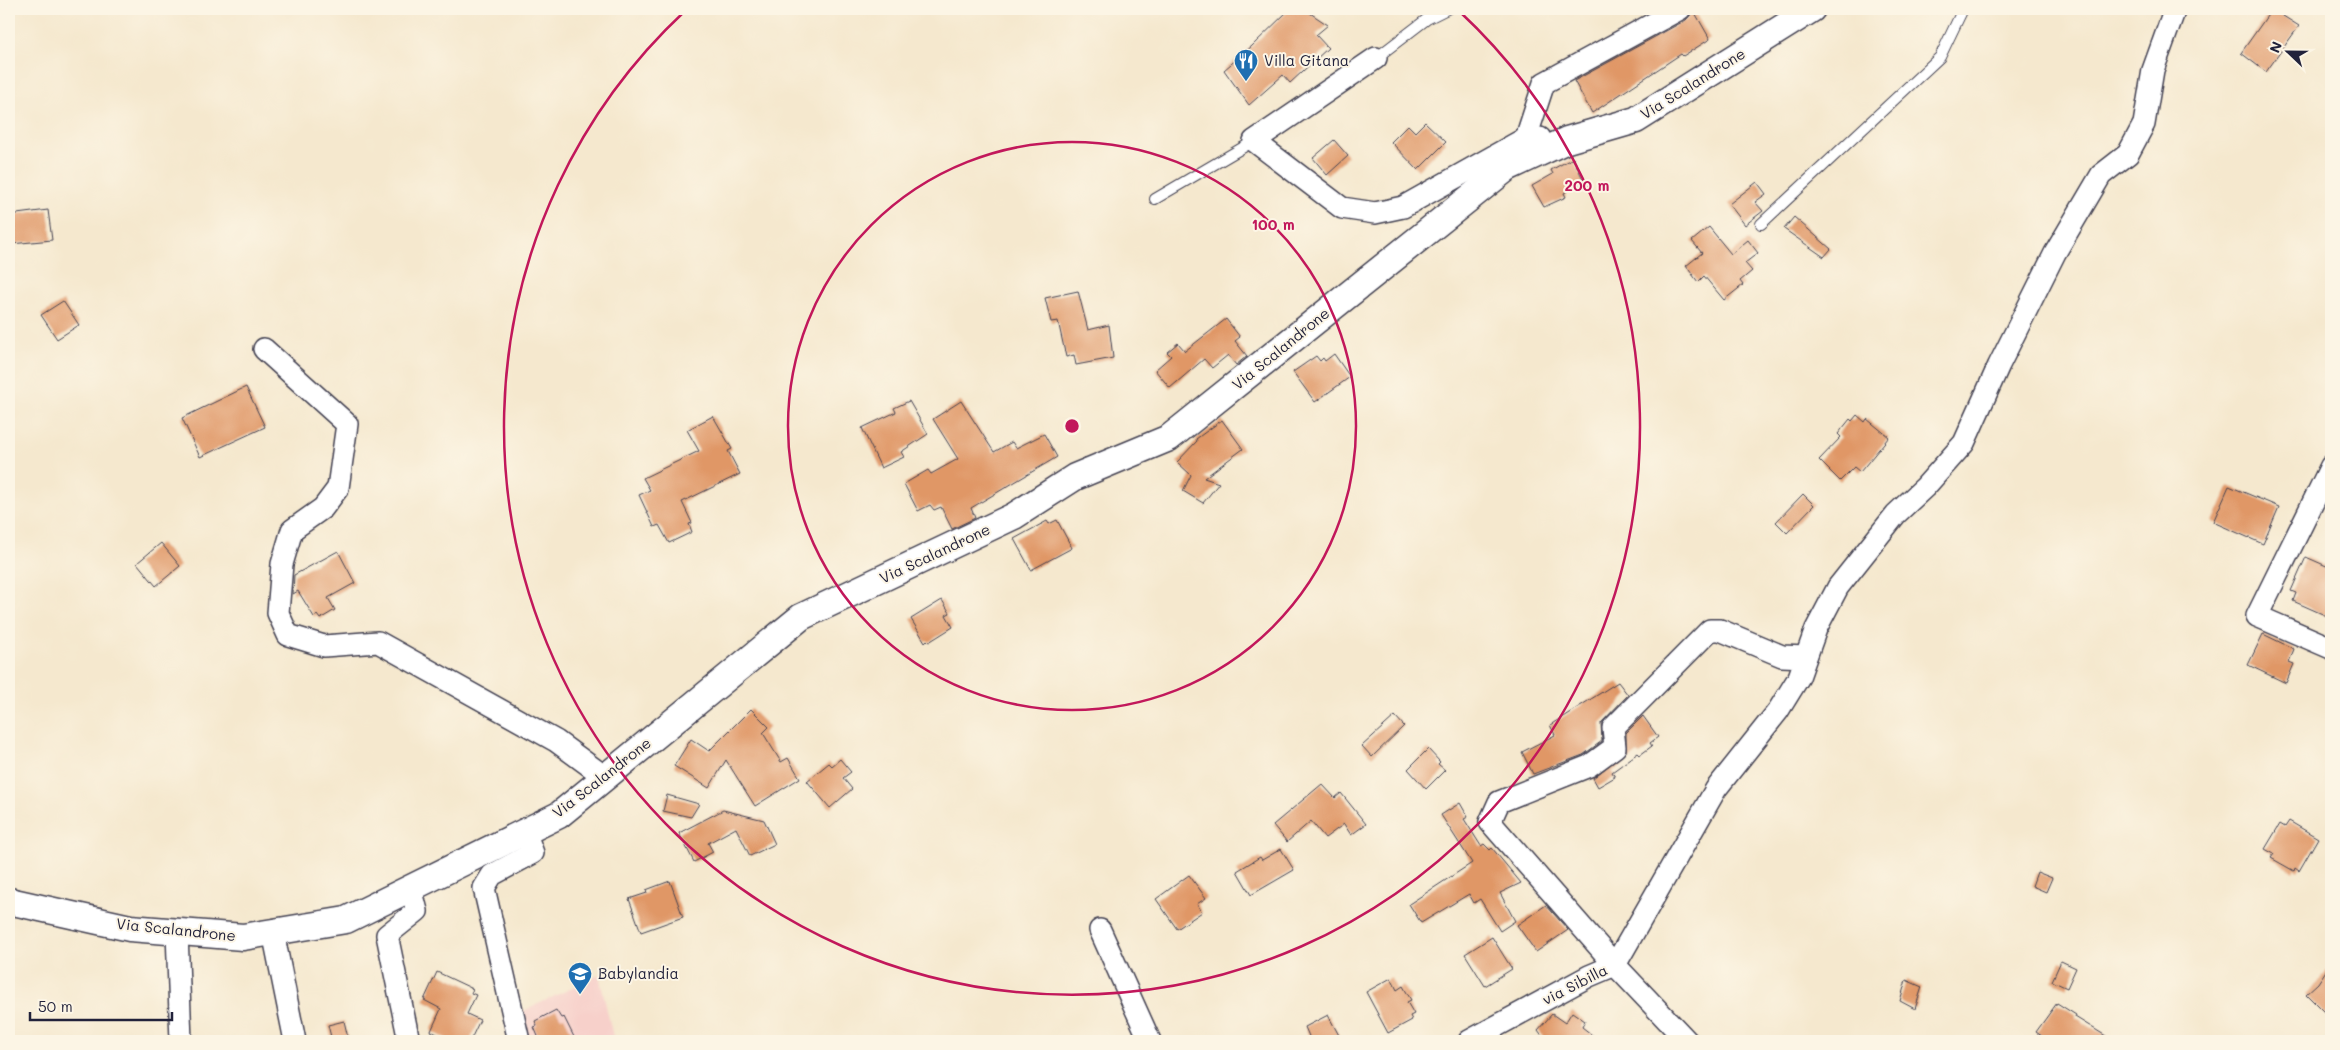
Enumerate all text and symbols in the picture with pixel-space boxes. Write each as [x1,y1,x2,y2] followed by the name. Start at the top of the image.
[2262,28,2312,78] north arrow
[2265,38,2286,55] text: N
[1636,43,1749,123] street label: Via Scalandrone
[1233,48,1259,82] restaurant icon: Villa Gitana
[1264,50,1349,70] place label: Villa Gitana
[1565,175,1610,195] text: 200 m
[1251,214,1295,234] text: 100 m
[1227,303,1333,394] street label: Via Scalandrone
[1063,417,1081,435] centre of rings
[876,519,993,588] street label: Via Scalandrone
[548,732,655,822] street label: Via Scalandrone
[115,913,237,945] street label: Via Scalandrone
[1538,959,1611,1009] street label: via Sibilla
[567,961,593,995] school or university icon: Babylandia
[598,963,679,983] place label: Babylandia
[30,990,172,1022] scale bar
[38,996,73,1016] text: 50 m

